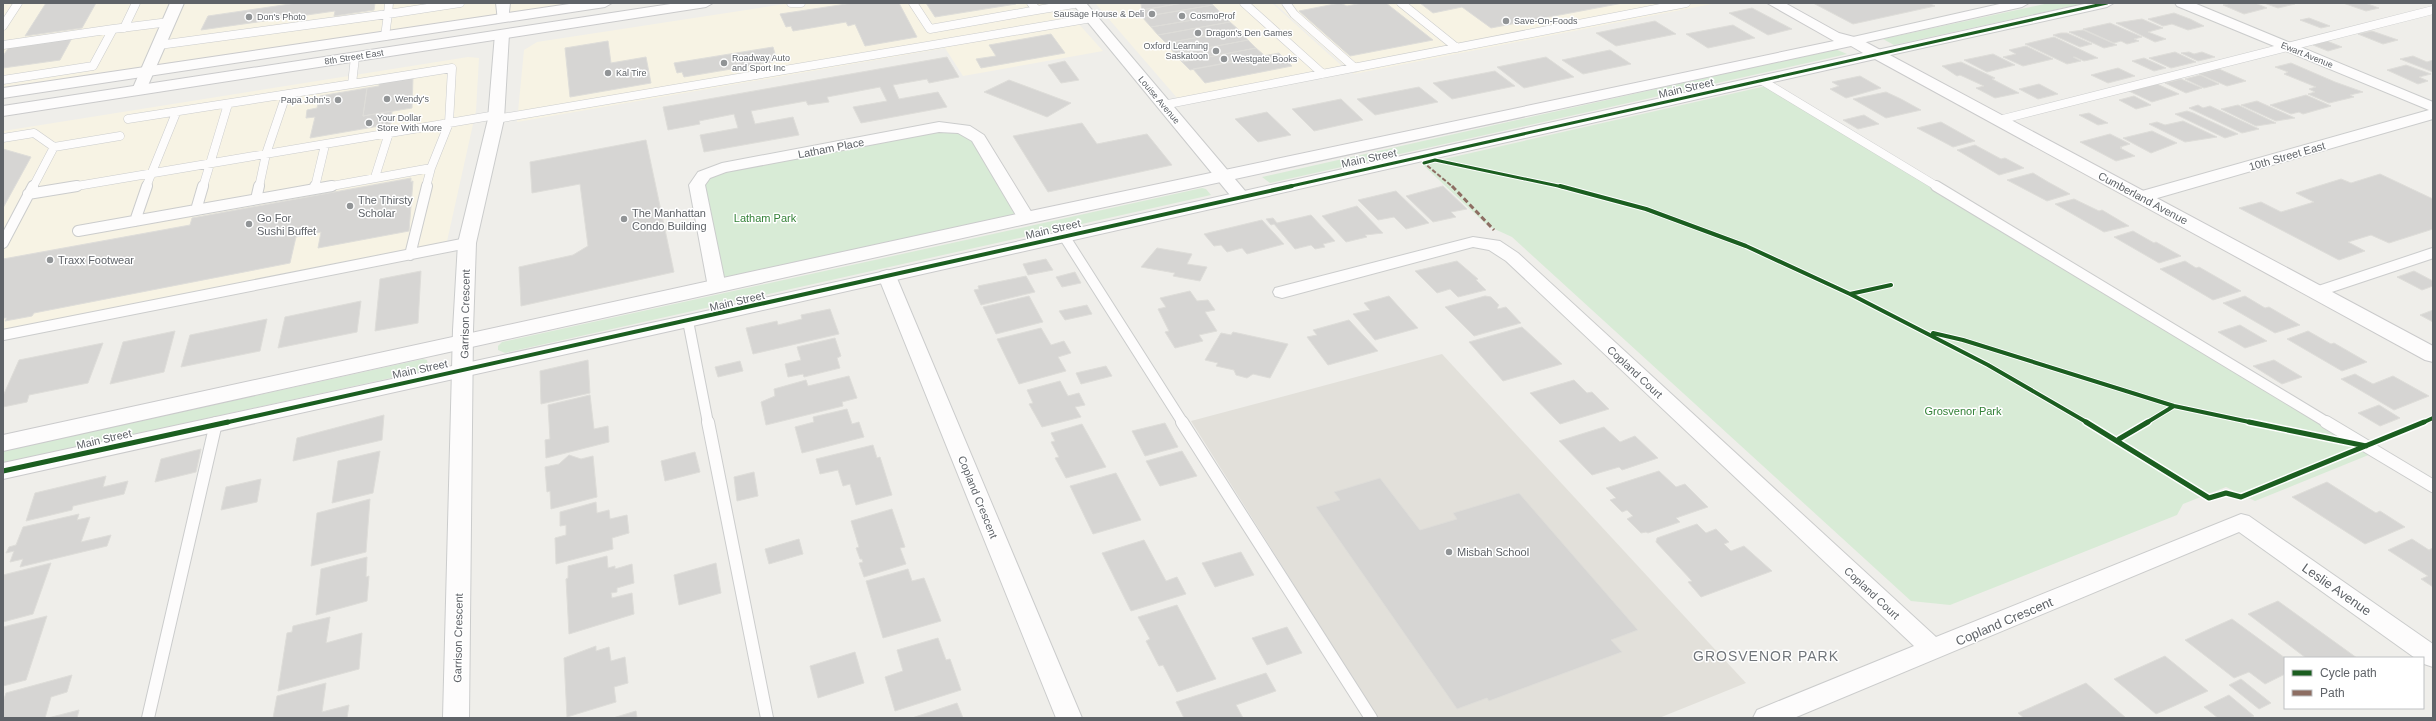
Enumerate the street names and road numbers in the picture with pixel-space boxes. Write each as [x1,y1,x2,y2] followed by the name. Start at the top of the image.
[2279,40,2335,70] street label: Ewart Avenue
[324,47,385,67] street label: 8th Street East
[1136,74,1182,126] street label: Louise Avenue
[1657,76,1715,100] street label: Main Street
[797,136,865,160] street label: Latham Place
[2247,139,2327,173] street label: 10th Street East
[1340,146,1398,170] street label: Main Street
[2096,169,2190,227] street label: Cumberland Avenue
[1024,217,1082,241] street label: Main Street
[458,269,472,359] street label: Garrison Crescent
[708,289,766,313] street label: Main Street
[1605,343,1665,401] street label: Copland Court
[391,357,449,381] street label: Main Street
[75,427,133,451] street label: Main Street
[956,454,1000,540] street label: Copland Crescent
[2299,560,2374,619] street label: Leslie Avenue
[1842,564,1902,622] street label: Copland Court
[451,593,465,683] street label: Garrison Crescent
[1953,594,2055,649] street label: Copland Crescent

